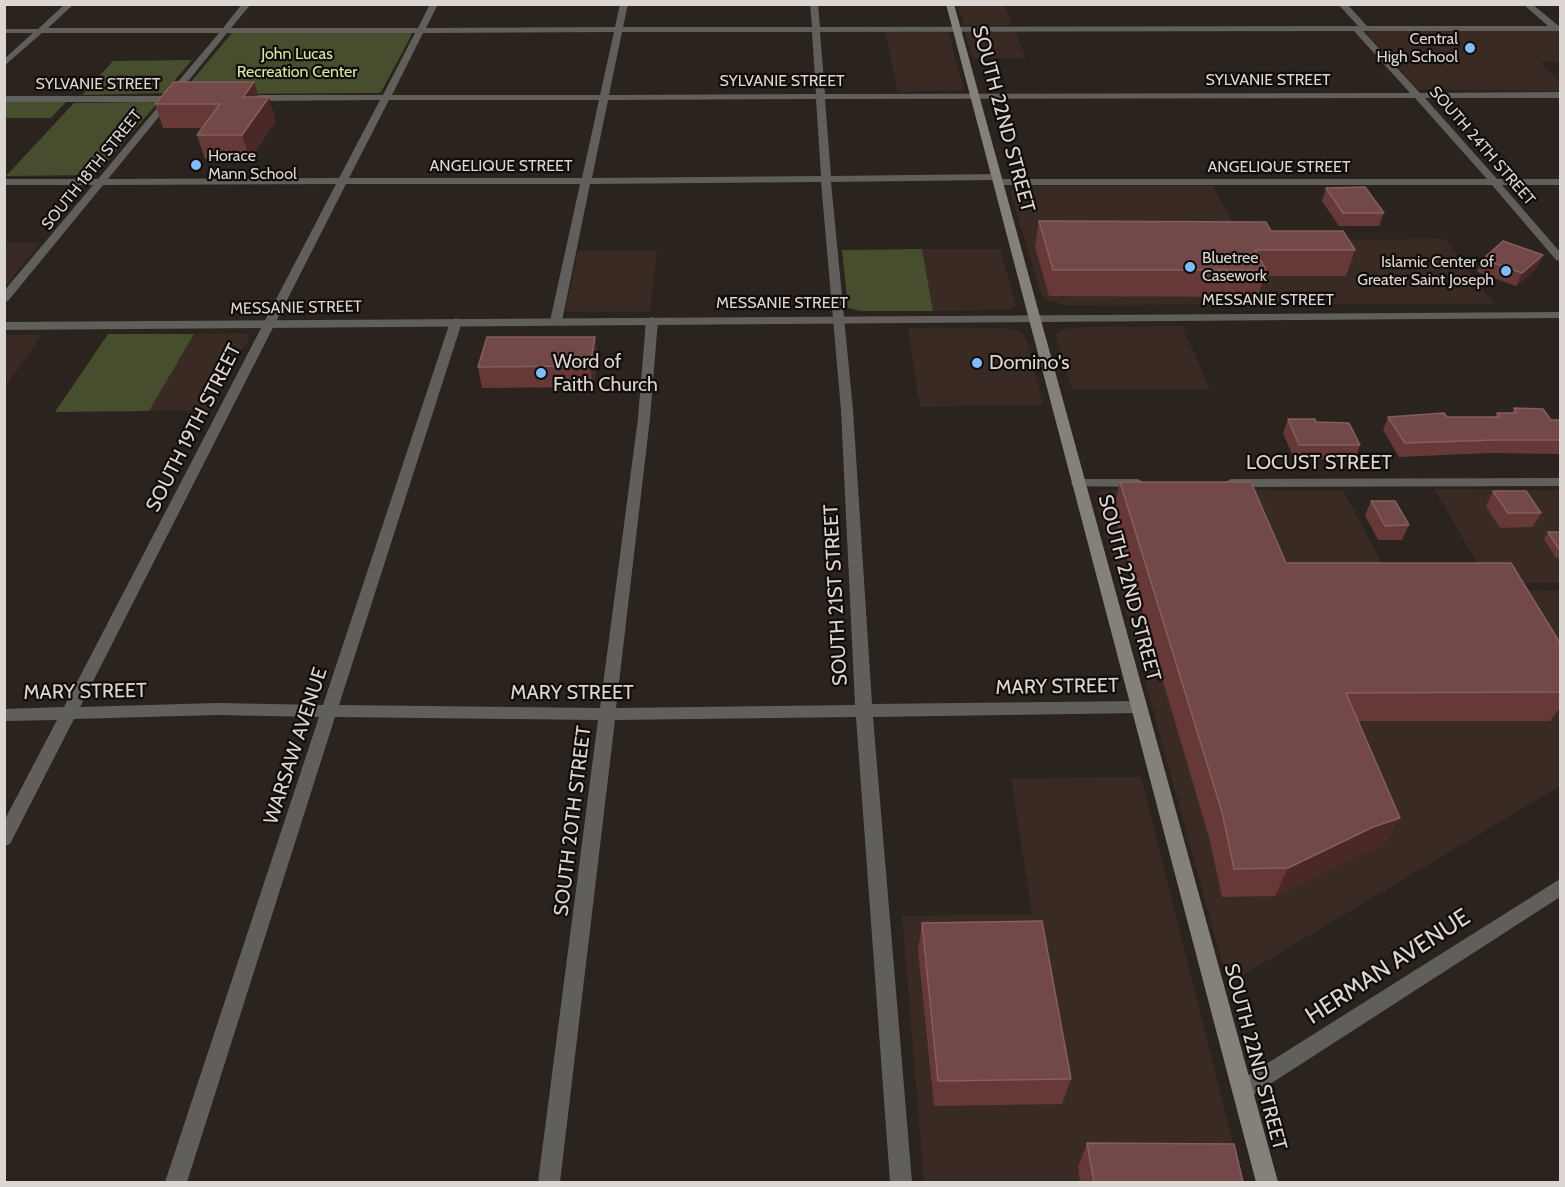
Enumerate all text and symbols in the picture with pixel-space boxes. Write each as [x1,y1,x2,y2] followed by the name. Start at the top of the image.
[967,23,1039,215] street label: SOUTH 22ND STREET
[1377,29,1458,67] place label: Central High School
[1463,41,1477,55] marker: Central High School
[237,44,357,82] park label: John Lucas Recreation Center
[1205,70,1331,90] street label: SYLVANIE STREET
[719,71,845,91] street label: SYLVANIE STREET
[35,74,161,94] street label: SYLVANIE STREET
[1425,83,1539,209] street label: SOUTH 24TH STREET
[38,106,146,234] street label: SOUTH 18TH STREET
[208,146,297,184] place label: Horace Mann School
[430,156,572,176] street label: ANGELIQUE STREET
[1208,157,1350,177] street label: ANGELIQUE STREET
[189,158,203,172] marker: Horace Mann School
[1202,248,1267,286] place label: Bluetree Casework
[1357,252,1494,290] place label: Islamic Center of Greater Saint Joseph
[1183,260,1197,274] marker: Bluetree Casework
[1499,264,1513,278] marker: Islamic Center of Greater Saint Joseph
[1202,290,1334,310] street label: MESSANIE STREET
[716,293,848,313] street label: MESSANIE STREET
[230,297,362,319] street label: MESSANIE STREET
[141,340,247,516] street label: SOUTH 19TH STREET
[553,350,658,397] place label: Word of Faith Church
[989,351,1069,375] place label: Domino's
[970,356,984,370] marker: Domino's
[534,366,548,380] marker: Word of Faith Church
[1246,451,1392,475] street label: LOCUST STREET
[1093,492,1165,684] street label: SOUTH 22ND STREET
[819,504,853,686] street label: SOUTH 21ST STREET
[259,665,333,827] street label: WARSAW AVENUE
[995,674,1119,700] street label: MARY STREET
[23,679,147,705] street label: MARY STREET
[510,681,634,705] street label: MARY STREET
[549,725,597,917] street label: SOUTH 20TH STREET
[1300,903,1476,1031] street label: HERMAN AVENUE
[1219,961,1291,1153] street label: SOUTH 22ND STREET

